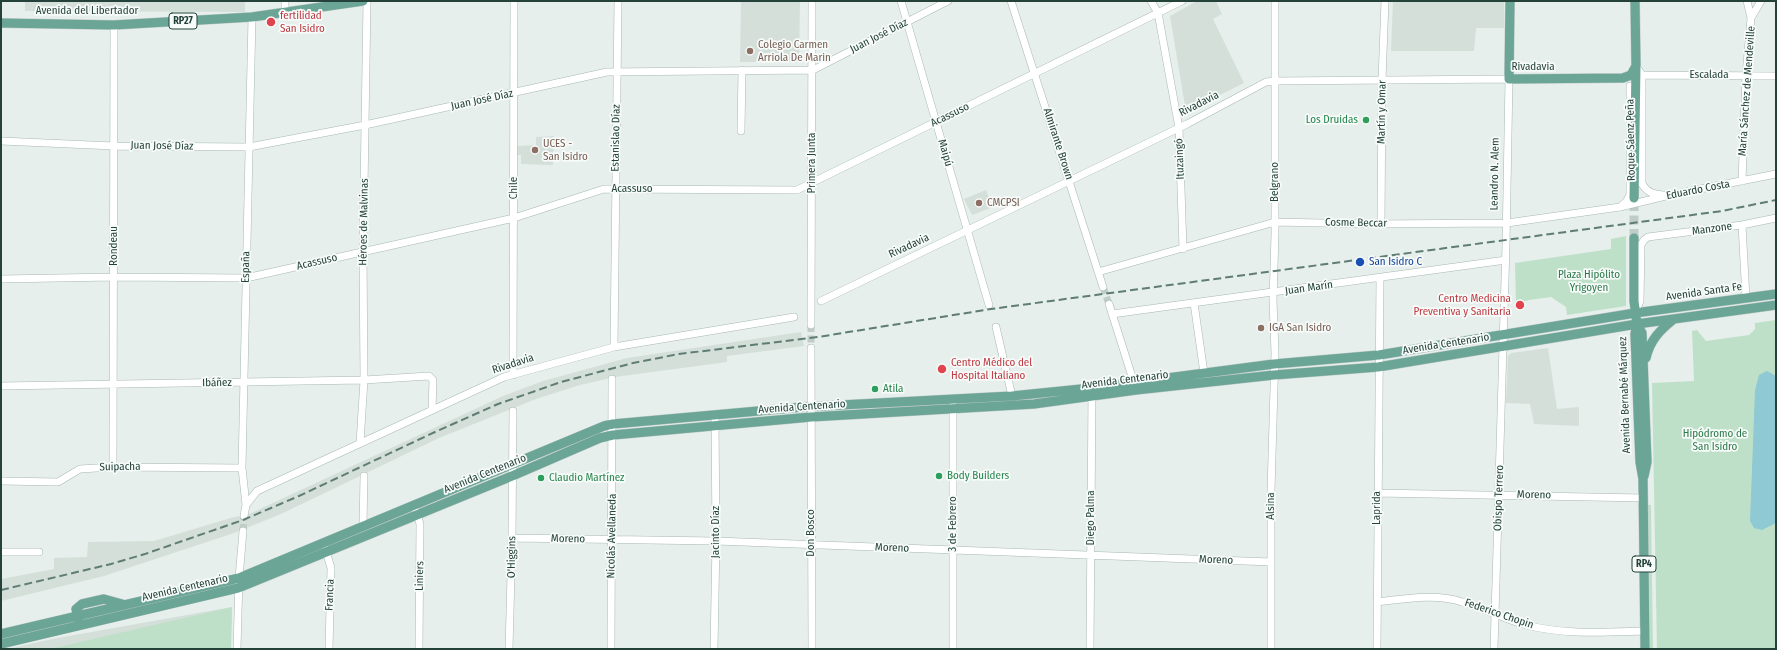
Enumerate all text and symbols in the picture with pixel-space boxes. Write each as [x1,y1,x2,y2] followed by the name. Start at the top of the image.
[36,4,138,18] street label: Avenida del Libertador
[280,9,325,35] place label: fertilidad San Isidro
[169,13,197,29] road number: RP27
[265,16,277,28] marker: fertilidad San Isidro
[848,16,910,56] street label: Juan José Díaz
[1736,26,1758,156] street label: María Sánchez de Mendeville
[758,38,831,64] place label: Colegio Carmen Arriola De Marin
[745,46,755,56] marker: Colegio Carmen Arriola De Marin
[1511,60,1555,74] street label: Rivadavia
[1689,68,1729,82] street label: Escalada
[1375,80,1389,144] street label: Martín y Omar
[450,87,514,113] street label: Juan José Díaz
[1177,88,1221,120] street label: Rivadavia
[1624,99,1638,181] street label: Roque Sáenz Peña
[929,100,971,130] street label: Acassuso
[609,104,623,172] street label: Estanislao Díaz
[1040,107,1076,181] street label: Almirante Brown
[1306,113,1358,127] place label: Los Druidas
[1361,115,1371,125] marker: Los Druidas
[805,133,819,193] street label: Primera Junta
[543,137,588,163] place label: UCES - San Isidro
[1488,137,1502,211] street label: Leandro N. Alem
[935,138,955,168] street label: Maipú
[1173,138,1187,180] street label: Ituzaingó
[130,139,194,153] street label: Juan José Díaz
[530,145,540,155] marker: UCES - San Isidro
[1268,162,1282,202] street label: Belgrano
[507,177,521,199] street label: Chile
[1665,177,1731,203] street label: Eduardo Costa
[357,178,371,266] street label: Héroes de Malvinas
[611,182,653,196] street label: Acassuso
[987,196,1020,210] place label: CMCPSI
[974,198,984,208] marker: CMCPSI
[1325,216,1387,230] street label: Cosme Beccar
[1691,220,1733,238] street label: Manzone
[107,226,121,266] street label: Rondeau
[887,231,931,261] street label: Rivadavia
[239,251,253,283] street label: España
[295,251,339,273] street label: Acassuso
[1369,255,1422,269] place label: San Isidro C
[1354,256,1366,268] marker: San Isidro C
[1558,268,1620,294] park label: Plaza Hipólito Yrigoyen
[1284,278,1334,298] street label: Juan Marín
[1665,280,1743,304] street label: Avenida Santa Fe
[1414,292,1511,318] place label: Centro Medicina Preventiva y Sanitaria
[1514,299,1526,311] marker: Centro Medicina Preventiva y Sanitaria
[1269,321,1331,335] place label: IGA San Isidro
[1256,323,1266,333] marker: IGA San Isidro
[1402,331,1490,357] street label: Avenida Centenario
[1616,336,1634,454] street label: Avenida Bernabé Márquez
[490,351,536,377] street label: Rivadavia
[951,356,1032,382] place label: Centro Médico del Hospital Italiano
[936,363,948,375] marker: Centro Médico del Hospital Italiano
[1081,368,1169,392] street label: Avenida Centenario
[202,376,232,390] street label: Ibáñez
[883,382,903,396] place label: Atila
[870,384,880,394] marker: Atila
[758,397,846,417] street label: Avenida Centenario
[1683,427,1747,453] park label: Hipódromo de San Isidro
[442,451,528,497] street label: Avenida Centenario
[99,460,141,474] street label: Suipacha
[1491,465,1507,531] street label: Obispo Terrero
[947,469,1009,483] place label: Body Builders
[549,471,624,485] place label: Claudio Martínez
[934,471,944,481] marker: Body Builders
[536,473,546,483] marker: Claudio Martínez
[1517,488,1551,502] street label: Moreno
[1084,490,1098,546] street label: Diego Palma
[1370,491,1384,525] street label: Laprida
[1264,492,1278,520] street label: Alsina
[605,493,619,579] street label: Nicolás Avellaneda
[946,496,960,552] street label: 3 de Febrero
[709,506,723,558] street label: Jacinto Díaz
[804,509,818,557] street label: Don Bosco
[551,532,585,546] street label: Moreno
[505,536,519,578] street label: O'Higgins
[875,541,909,555] street label: Moreno
[1199,553,1233,567] street label: Moreno
[1632,556,1656,572] road number: RP4
[413,561,427,591] street label: Liniers
[141,572,229,604] street label: Avenida Centenario
[323,579,337,611] street label: Francia
[1463,596,1535,632] street label: Federico Chopin

